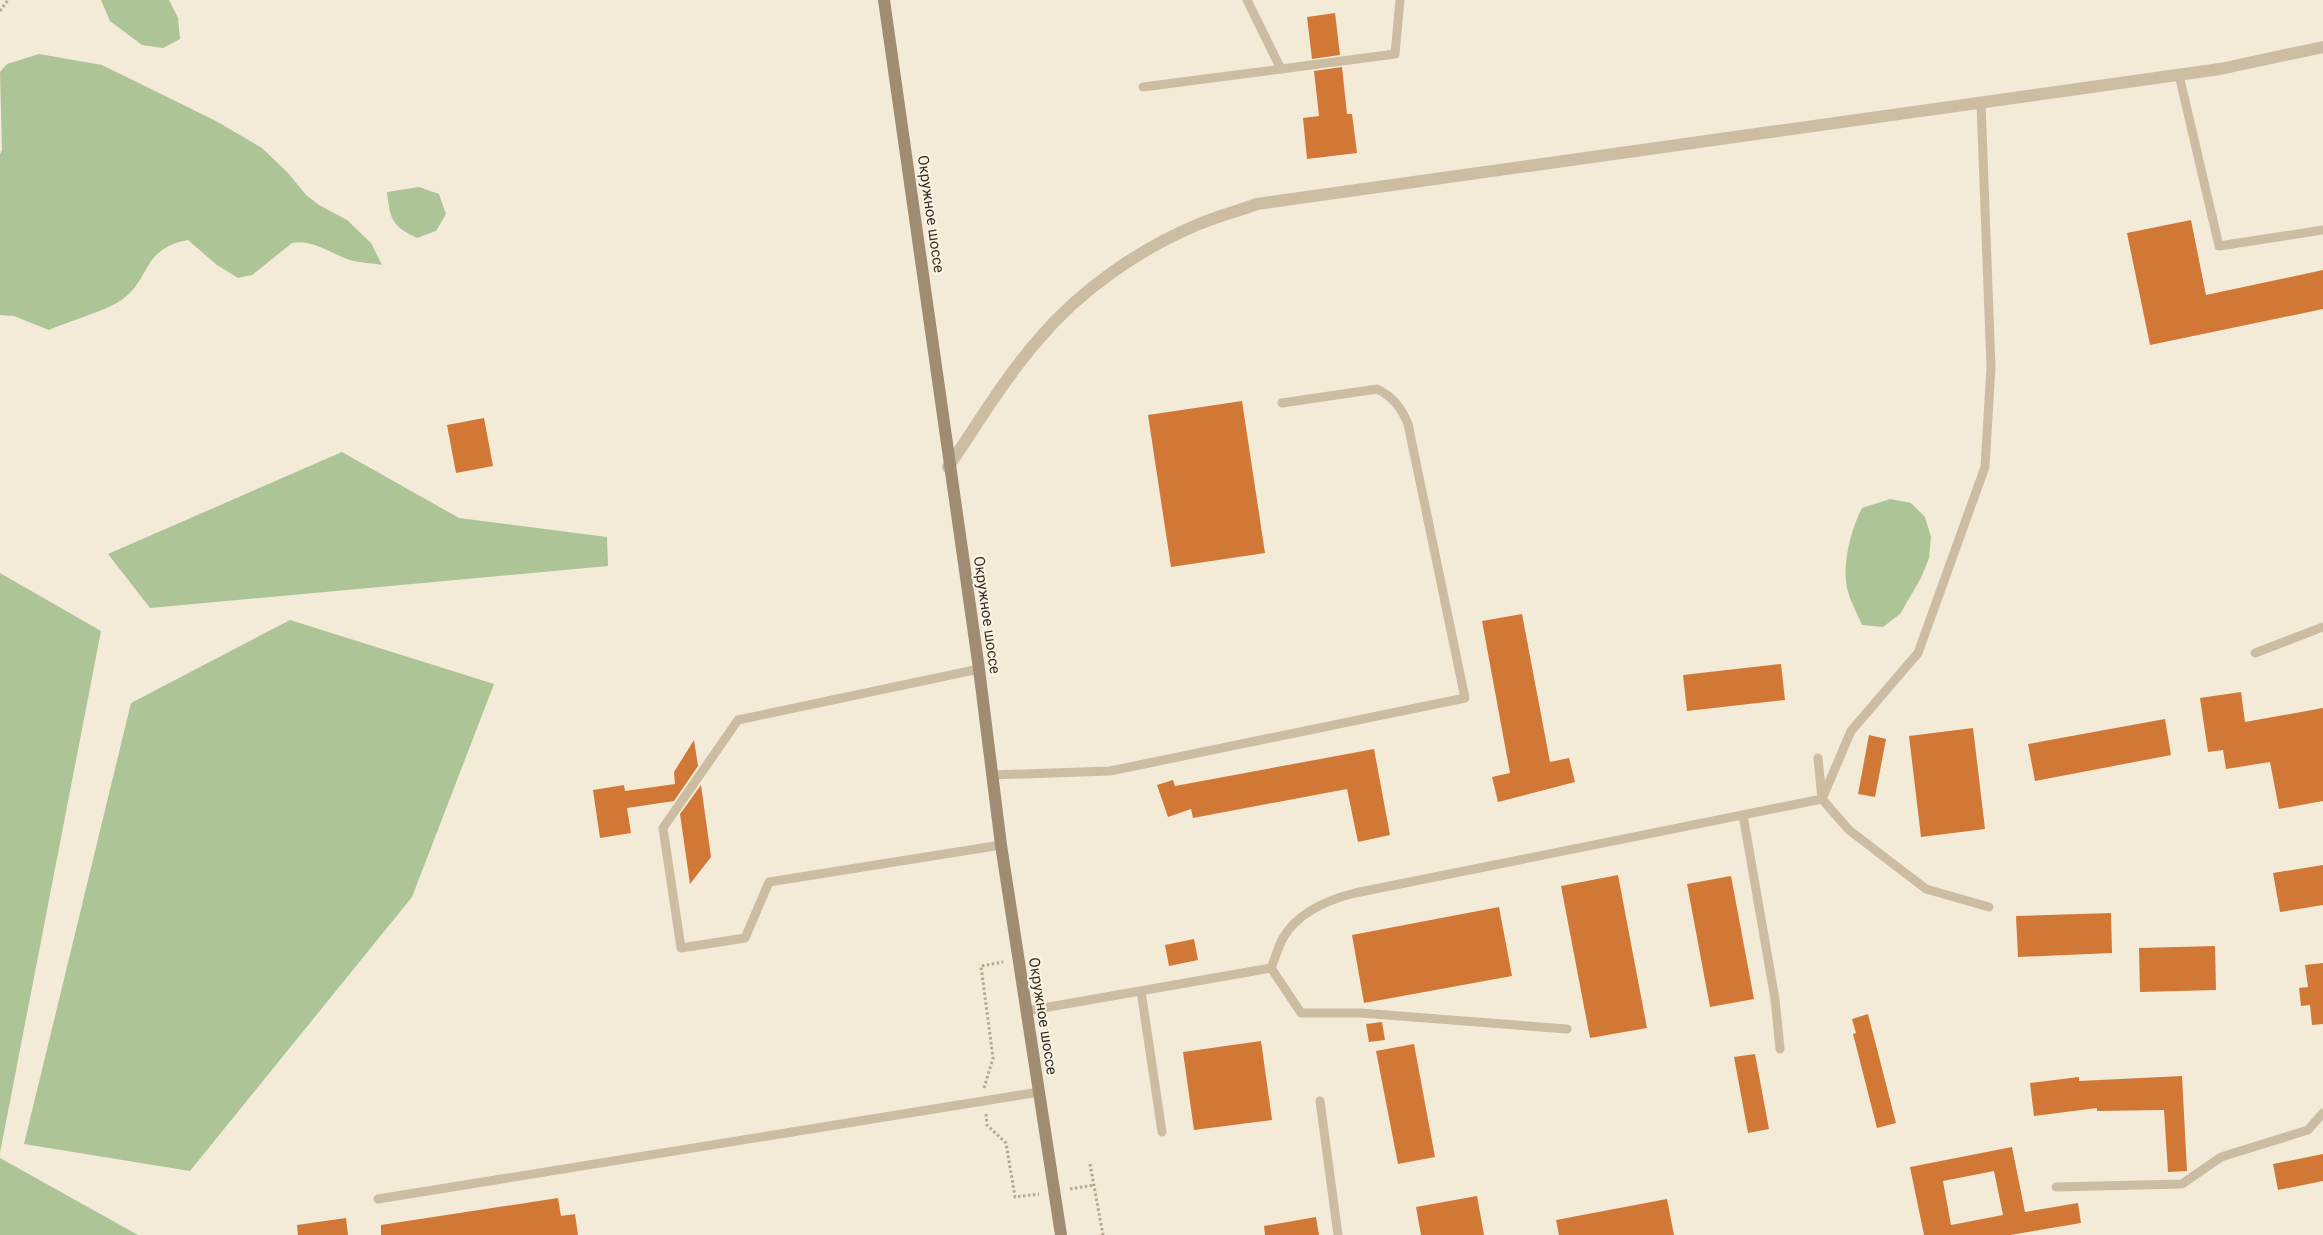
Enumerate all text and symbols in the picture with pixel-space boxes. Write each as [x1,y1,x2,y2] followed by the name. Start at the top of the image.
[914,154,948,274] street label: Окружное шоссе
[970,555,1004,675] street label: Окружное шоссе
[1025,956,1061,1076] street label: Окружное шоссе

